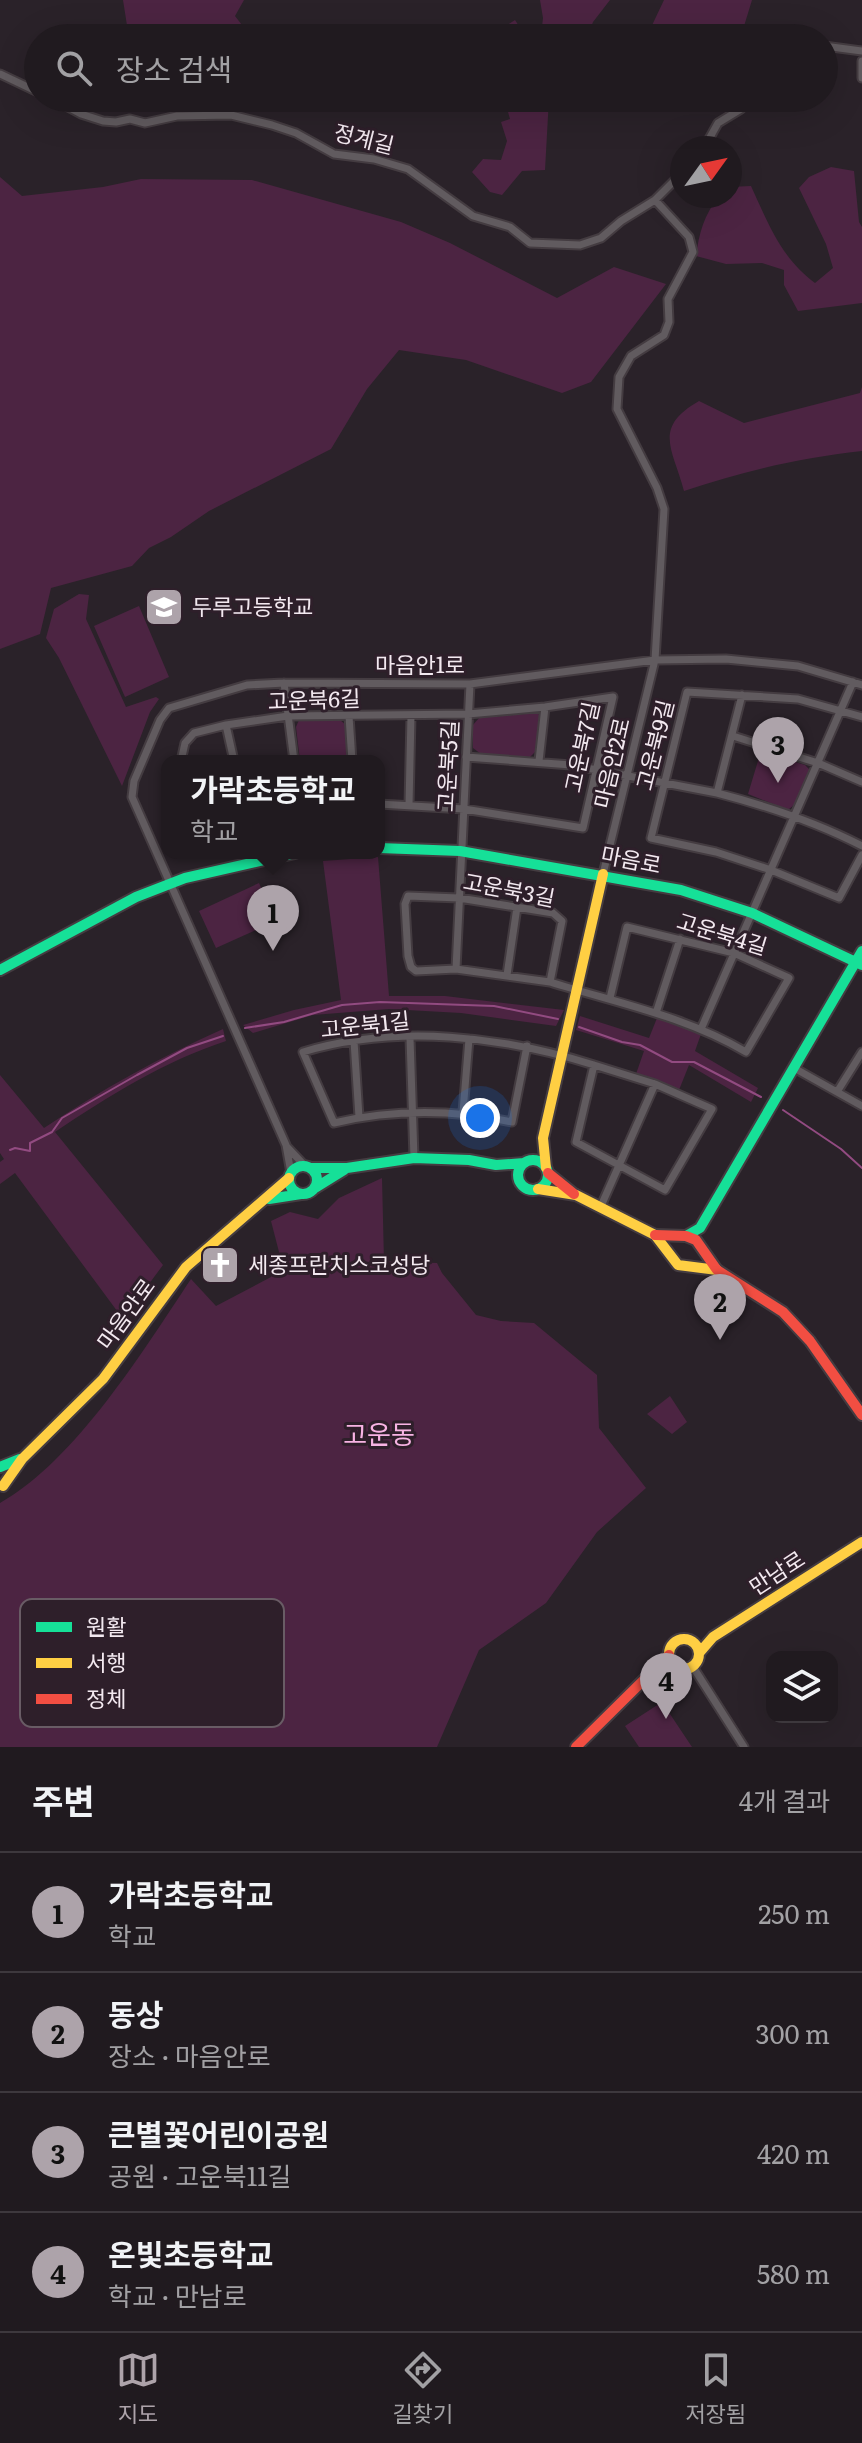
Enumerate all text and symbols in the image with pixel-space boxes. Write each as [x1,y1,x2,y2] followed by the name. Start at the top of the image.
[24,24,838,112] search box
[52,46,96,90] icon: search
[116,46,232,90] text: 장소 검색
[331,114,398,161] street label: 정계길
[670,136,742,208] north arrow
[143,586,185,628] school or university icon: 두루고등학교
[192,589,313,622] place label: 두루고등학교
[375,647,465,680] street label: 마음안1로
[267,680,361,717] street label: 고운북6길
[626,696,681,793] street label: 고운북9길
[555,698,606,795] street label: 고운북7길
[584,714,637,811] street label: 마음안2로
[752,717,804,783] pin: 3
[428,719,465,813] street label: 고운북5길
[161,755,385,859] popup
[190,766,356,810] text: 가락초등학교
[190,810,238,849] text: 학교
[598,837,664,881] street label: 마음로
[461,863,558,914] street label: 고운북3길
[247,885,299,951] pin: 1
[673,903,772,962] street label: 고운북4길
[318,1002,411,1045] street label: 고운북1길
[460,1098,500,1138] your location
[199,1244,241,1286] church icon: 세종프란치스코성당
[248,1247,430,1280] place label: 세종프란치스코성당
[88,1271,162,1356] street label: 마음안로
[694,1274,746,1340] pin: 2
[343,1413,415,1452] district label: 고운동
[742,1541,811,1602] street label: 만남로
[20,1599,284,1727] legend
[86,1609,126,1642] text: 원활
[86,1645,126,1678] text: 서행
[766,1651,838,1723] map controls
[766,1651,838,1723] button: layers
[640,1653,692,1719] pin: 4
[86,1681,126,1714] text: 정체
[32,1774,95,1824] text: 주변
[739,1780,830,1819] text: 4개 결과
[108,1871,274,1915] text: 가락초등학교
[53,1893,63,1932] text: 1
[758,1893,830,1932] text: 250 m
[108,1915,156,1954] text: 학교
[108,1991,163,2035] text: 동상
[51,2013,65,2052] text: 2
[755,2013,830,2052] text: 300 m
[108,2035,271,2074] text: 장소 · 마음안로
[108,2111,329,2155] text: 큰별꽃어린이공원
[51,2133,65,2172] text: 3
[757,2133,830,2172] text: 420 m
[108,2155,292,2194] text: 공원 · 고운북11길
[108,2231,274,2275] text: 온빛초등학교
[50,2253,66,2292] text: 4
[757,2253,830,2292] text: 580 m
[108,2275,247,2314] text: 학교 · 만남로
[116,2348,160,2429] tab: 지도
[392,2348,453,2429] tab: 길찾기
[685,2348,746,2429] tab: 저장됨

